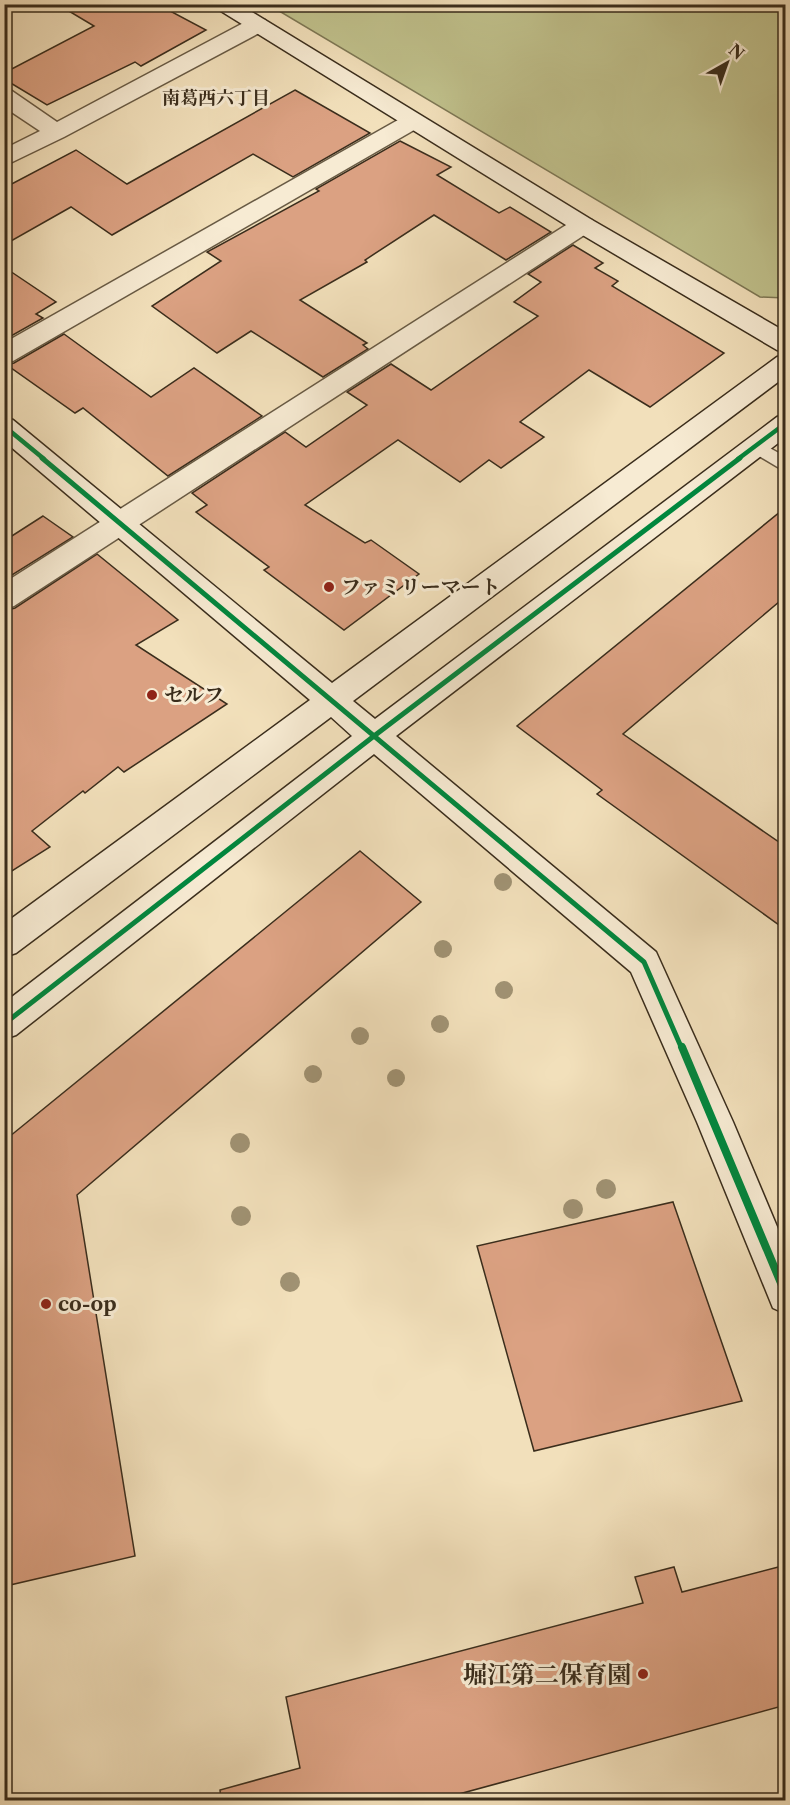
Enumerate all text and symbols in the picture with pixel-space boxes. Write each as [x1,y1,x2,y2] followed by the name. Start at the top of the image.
[697,33,757,93] north arrow
[725,39,748,64] text: N
[162,87,270,109] district label: 南葛西六丁目
[341,575,501,599] place label: ファミリーマート
[322,580,336,594] marker: ファミリーマート
[164,683,224,707] place label: セルフ
[145,688,159,702] marker: セルフ
[58,1292,117,1316] place label: co-op
[39,1297,53,1311] marker: co-op
[463,1660,631,1689] place label: 堀江第二保育園
[636,1667,650,1681] marker: 堀江第二保育園

